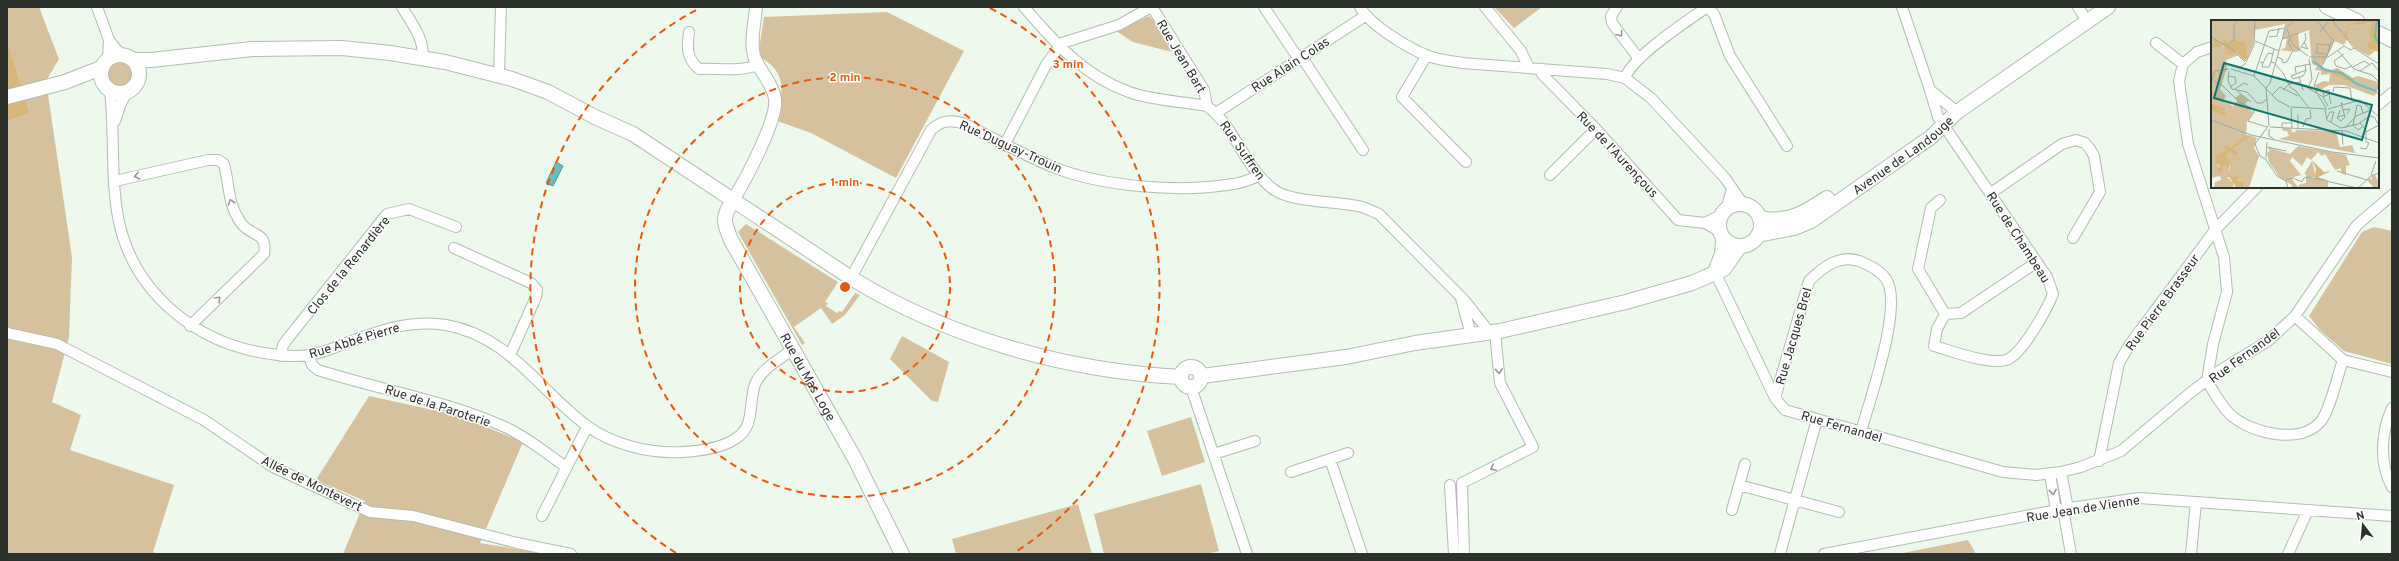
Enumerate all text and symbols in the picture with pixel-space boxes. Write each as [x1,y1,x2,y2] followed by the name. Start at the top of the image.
[1152,17,1209,97] street label: Rue Jean Bart
[2211,20,2379,188] inset map
[1615,29,1622,36] one-way arrow
[1249,34,1333,97] street label: Rue Alain Colas
[1052,57,1084,73] text: 3 min
[829,70,861,86] text: 2 min
[1572,109,1661,202] street label: Rue de l'Aurençous
[1850,114,1958,199] street label: Avenue de Landouge
[956,118,1064,178] street label: Rue Duguay-Trouin
[1215,118,1268,184] street label: Rue Suffren
[134,172,140,180] one-way arrow
[831,175,859,191] text: 1 min
[1982,189,2053,287] street label: Rue de Chambeau
[227,199,236,206] one-way arrow
[305,214,394,319] street label: Clos de la Renardière
[2123,252,2204,355] street label: Rue Pierre Brasseur
[838,280,852,294] centre of rings
[1773,286,1817,387] street label: Rue Jacques Brel
[214,296,221,304] one-way arrow
[307,320,402,363] street label: Rue Abbé Pierre
[2207,326,2284,388] street label: Rue Fernandel
[775,331,838,425] street label: Rue du Mas Loge
[1494,368,1503,374] one-way arrow
[382,382,492,432] street label: Rue de la Paroterie
[1799,409,1884,447] street label: Rue Fernandel
[258,453,364,516] street label: Allée de Montevert
[1489,463,1497,470] one-way arrow
[2048,489,2057,495] one-way arrow
[2025,493,2141,527] street label: Rue Jean de Vienne
[2343,505,2383,545] north arrow
[2355,509,2366,524] text: N

